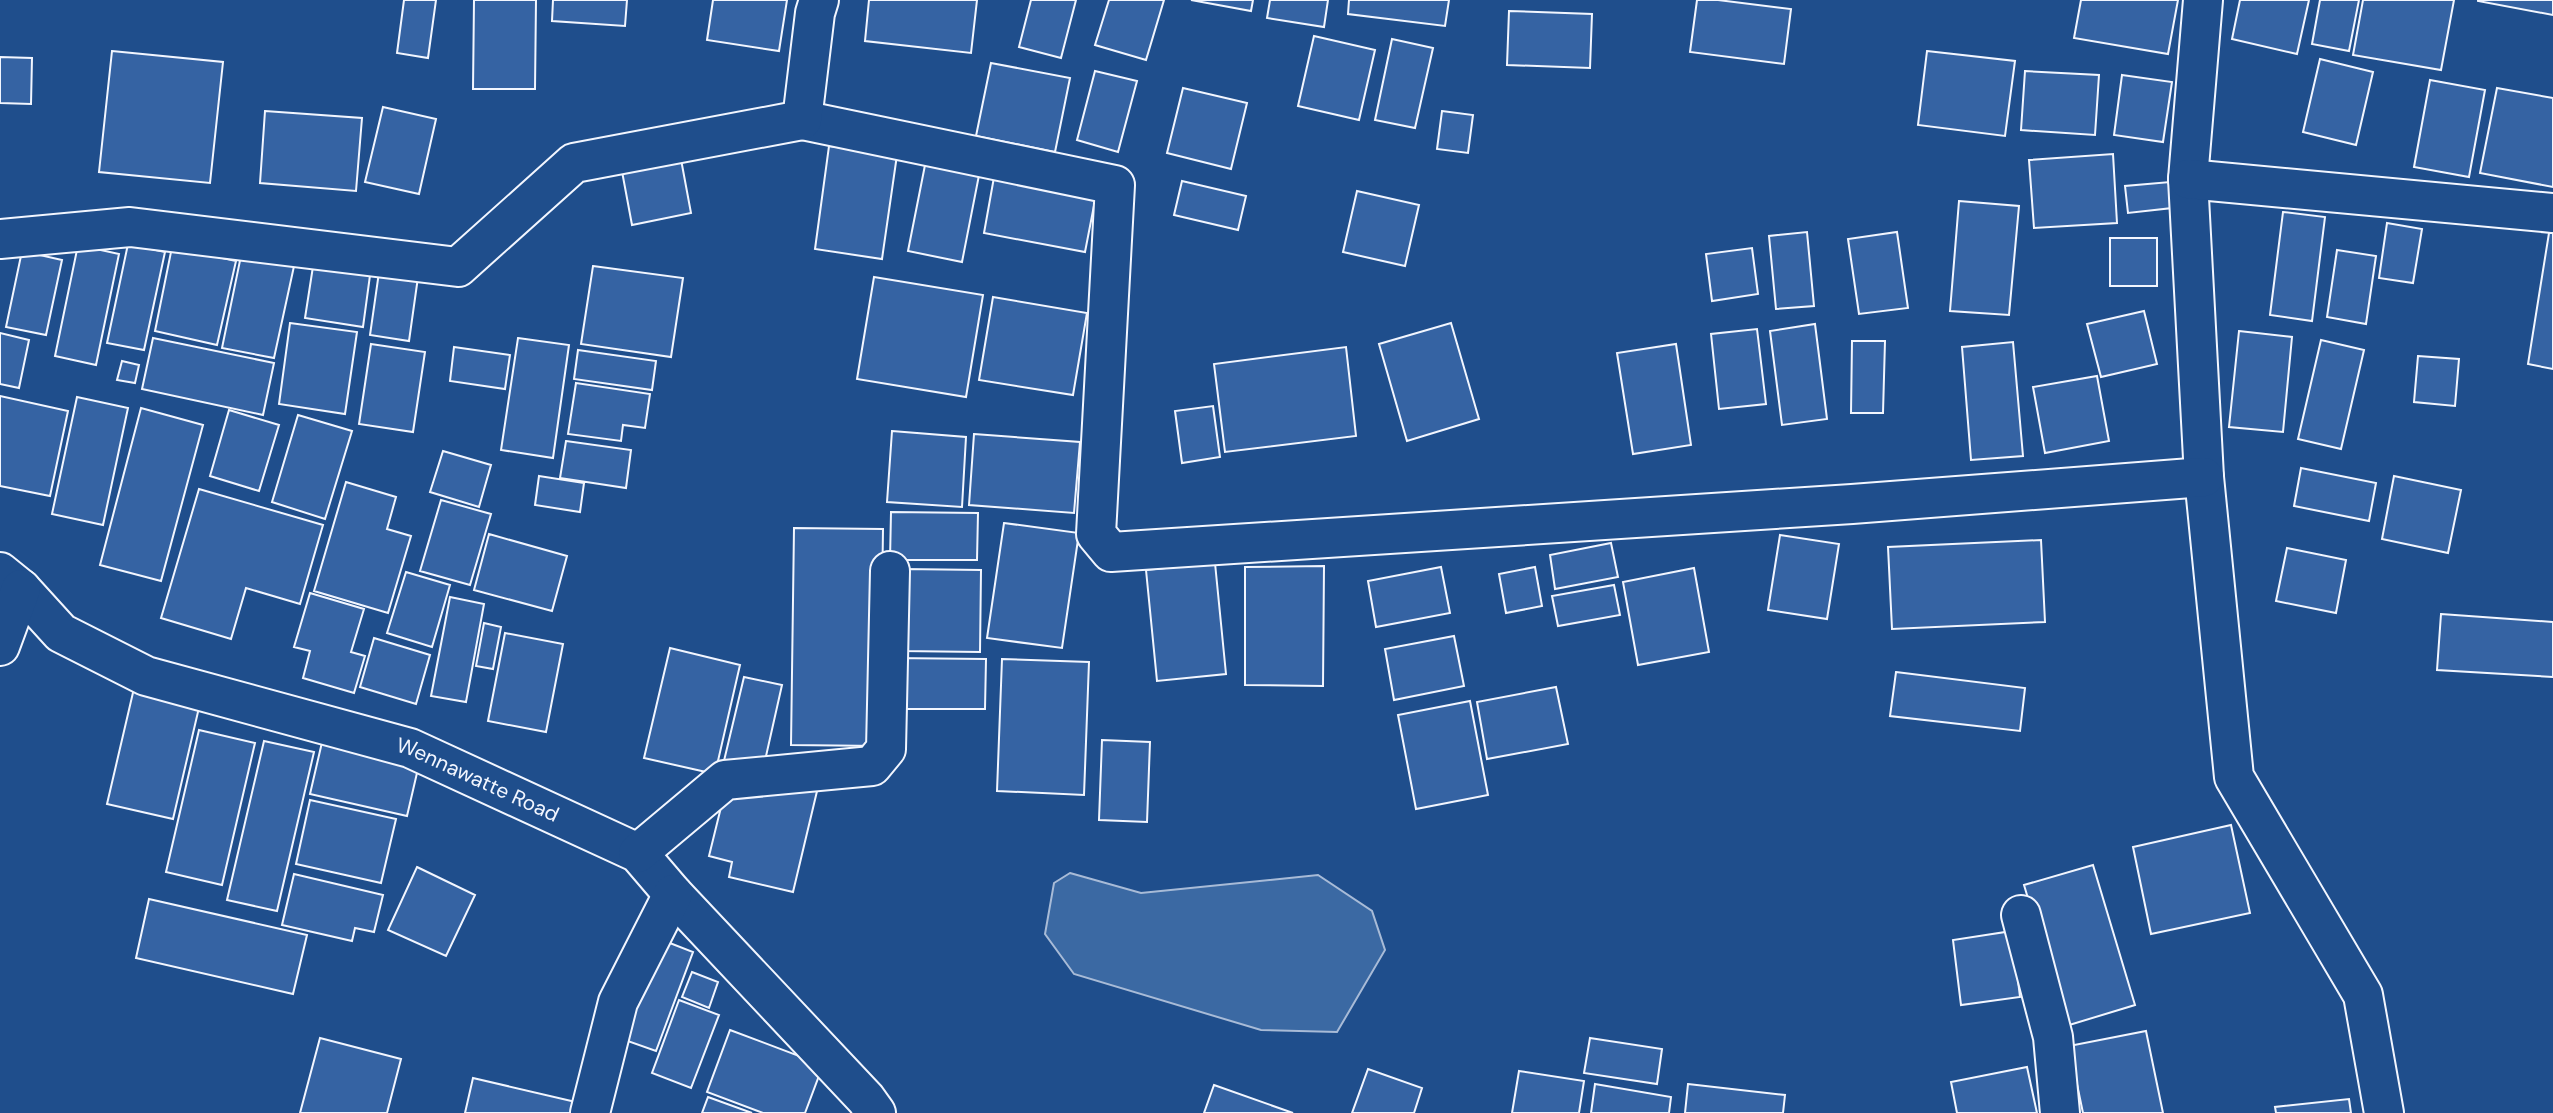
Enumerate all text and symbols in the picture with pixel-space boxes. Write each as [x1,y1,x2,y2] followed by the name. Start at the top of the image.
[393,731,564,829] street label: Wennawatte Road

